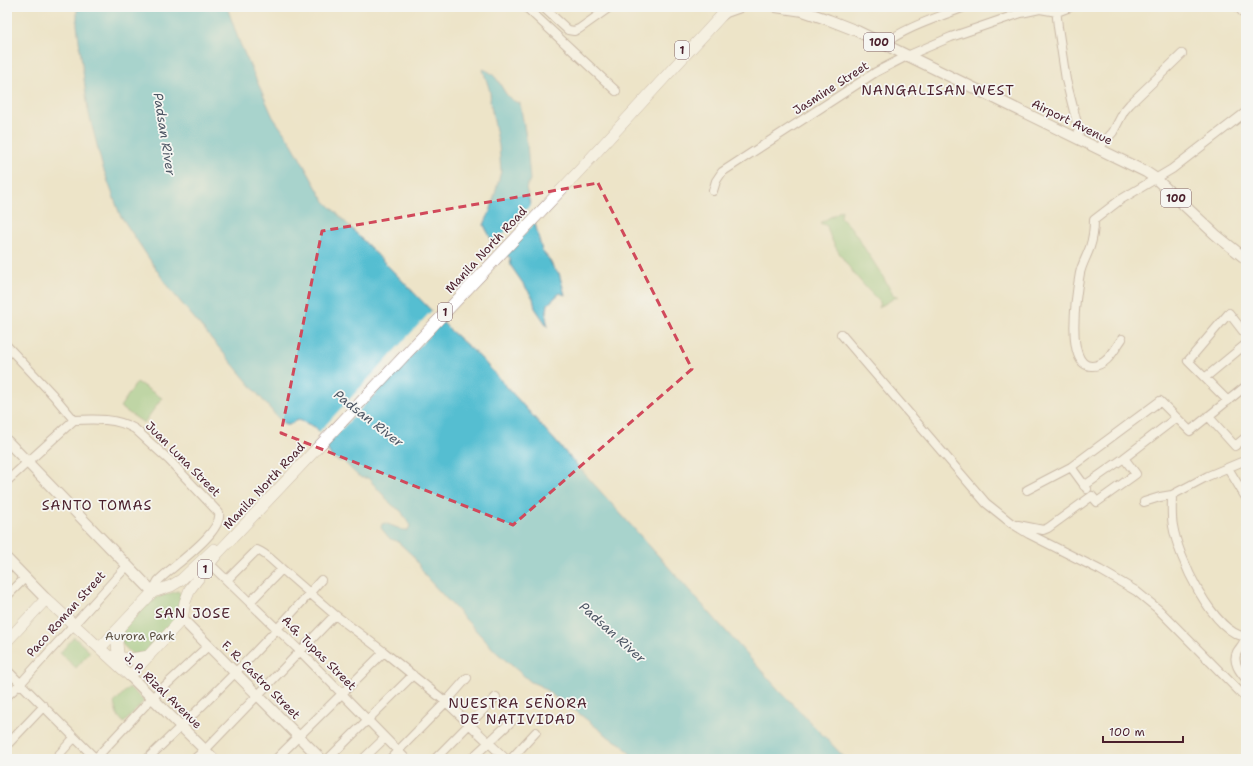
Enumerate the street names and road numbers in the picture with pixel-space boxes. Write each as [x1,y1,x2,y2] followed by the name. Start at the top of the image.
[864,33,894,51] road number: 100
[675,41,689,59] road number: 1
[790,58,872,118] street label: Jasmine Street
[1029,96,1115,149] street label: Airport Avenue
[1161,189,1191,207] road number: 100
[442,203,531,297] street label: Manila North Road
[438,303,452,321] road number: 1
[142,418,224,500] street label: Juan Luna Street
[220,439,309,533] street label: Manila North Road
[198,560,212,578] road number: 1
[23,568,109,660] street label: Paco Roman Street
[278,612,360,694] street label: A.G. Tupas Street
[218,637,304,723] street label: F. R. Castro Street
[121,650,205,732] street label: J. P. Rizal Avenue

